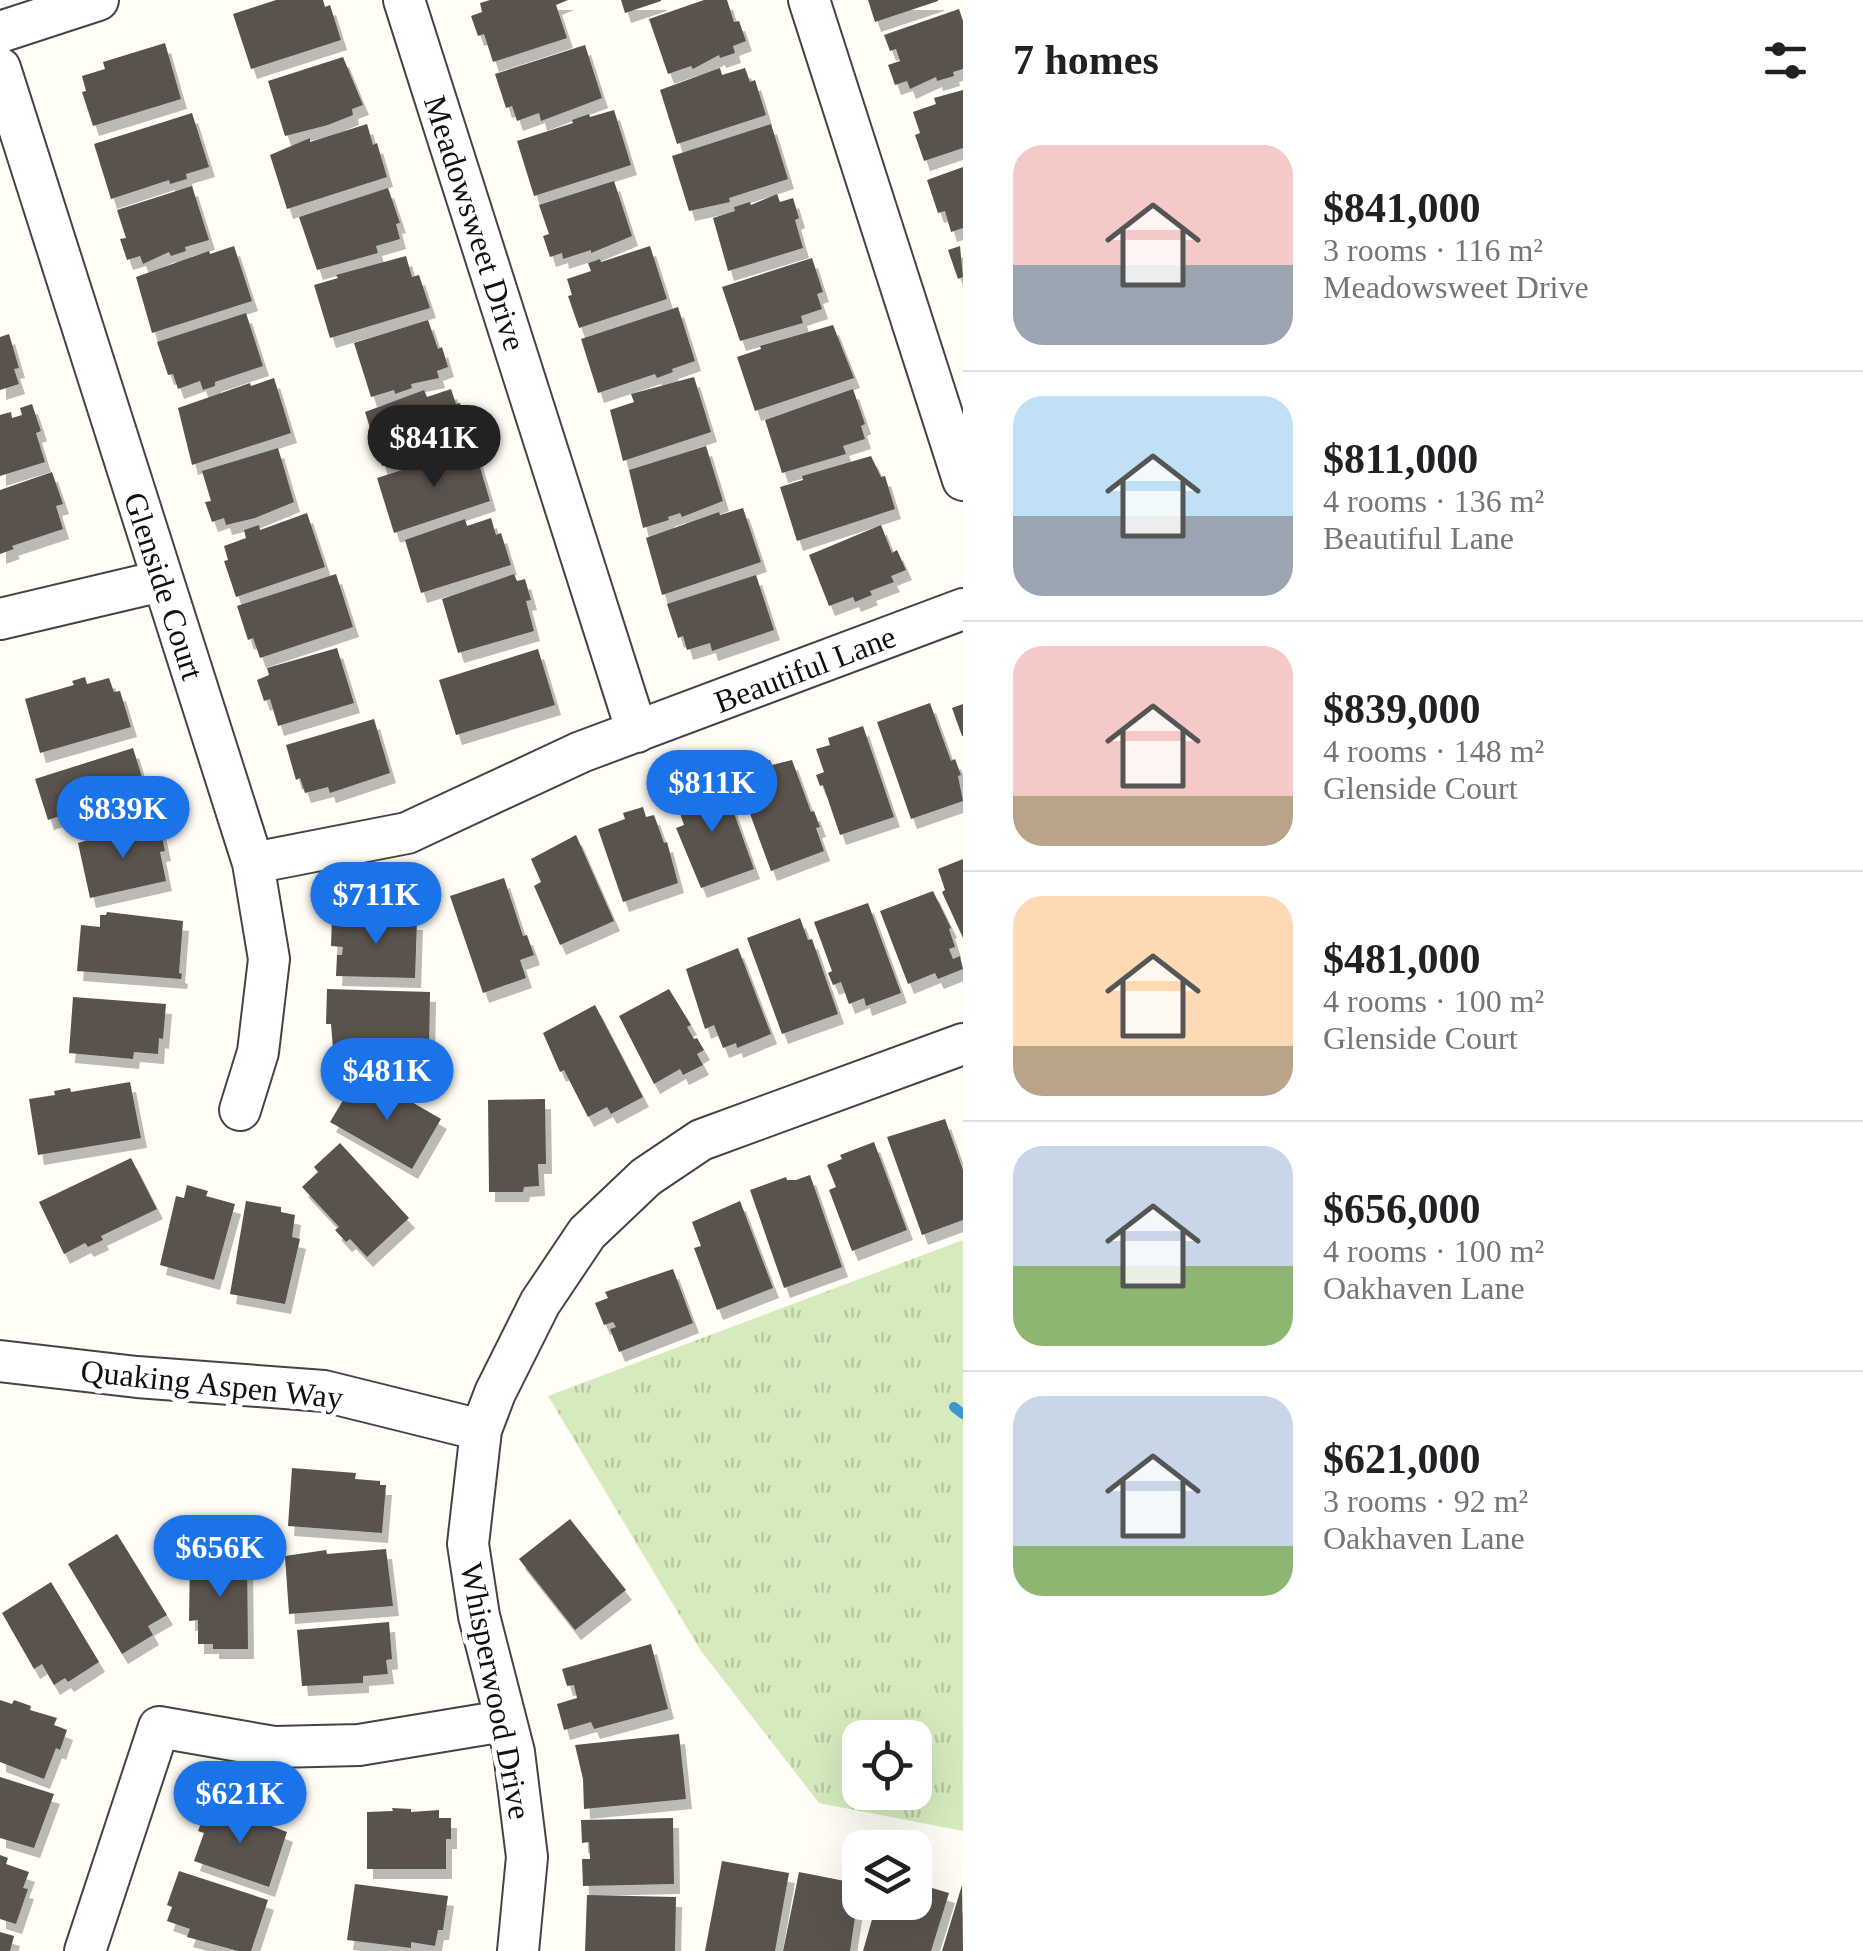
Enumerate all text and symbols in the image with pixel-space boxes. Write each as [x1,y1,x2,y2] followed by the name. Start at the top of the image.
[1758,33,1813,88] icon: filters
[1013,37,1159,83] text: 7 homes
[417,91,533,355] street label: Meadowsweet Drive
[1093,185,1213,305] icon: home
[1323,185,1481,231] text: $841,000
[1323,232,1543,268] text: 3 rooms · 116 m²
[1323,269,1589,305] text: Meadowsweet Drive
[364,405,504,490] pin: $841K
[390,419,478,455] text: $841K
[1093,436,1213,556] icon: home
[1323,436,1478,482] text: $811,000
[1323,483,1544,519] text: 4 rooms · 136 m²
[117,488,211,684] street label: Glenside Court
[1323,520,1514,556] text: Beautiful Lane
[709,618,901,720] street label: Beautiful Lane
[1093,686,1213,806] icon: home
[1323,686,1481,732] text: $839,000
[1323,733,1544,769] text: 4 rooms · 148 m²
[642,750,782,835] pin: $811K
[668,764,756,800] text: $811K
[1323,770,1518,806] text: Glenside Court
[53,776,193,861] pin: $839K
[79,790,167,826] text: $839K
[306,862,446,947] pin: $711K
[332,876,420,912] text: $711K
[1093,936,1213,1056] icon: home
[1323,936,1481,982] text: $481,000
[1323,983,1544,1019] text: 4 rooms · 100 m²
[1323,1020,1518,1056] text: Glenside Court
[317,1038,457,1123] pin: $481K
[343,1052,431,1088] text: $481K
[1093,1186,1213,1306] icon: home
[1323,1186,1481,1232] text: $656,000
[1323,1233,1544,1269] text: 4 rooms · 100 m²
[1323,1270,1525,1306] text: Oakhaven Lane
[79,1352,345,1416] street label: Quaking Aspen Way
[1093,1436,1213,1556] icon: home
[1323,1436,1481,1482] text: $621,000
[1323,1483,1528,1519] text: 3 rooms · 92 m²
[150,1515,290,1600] pin: $656K
[1323,1520,1525,1556] text: Oakhaven Lane
[176,1529,264,1565] text: $656K
[453,1560,539,1822] street label: Whisperwood Drive
[842,1720,932,1920] map controls
[842,1720,932,1810] button: locate
[170,1761,310,1846] pin: $621K
[196,1775,284,1811] text: $621K
[842,1830,932,1920] button: layers

